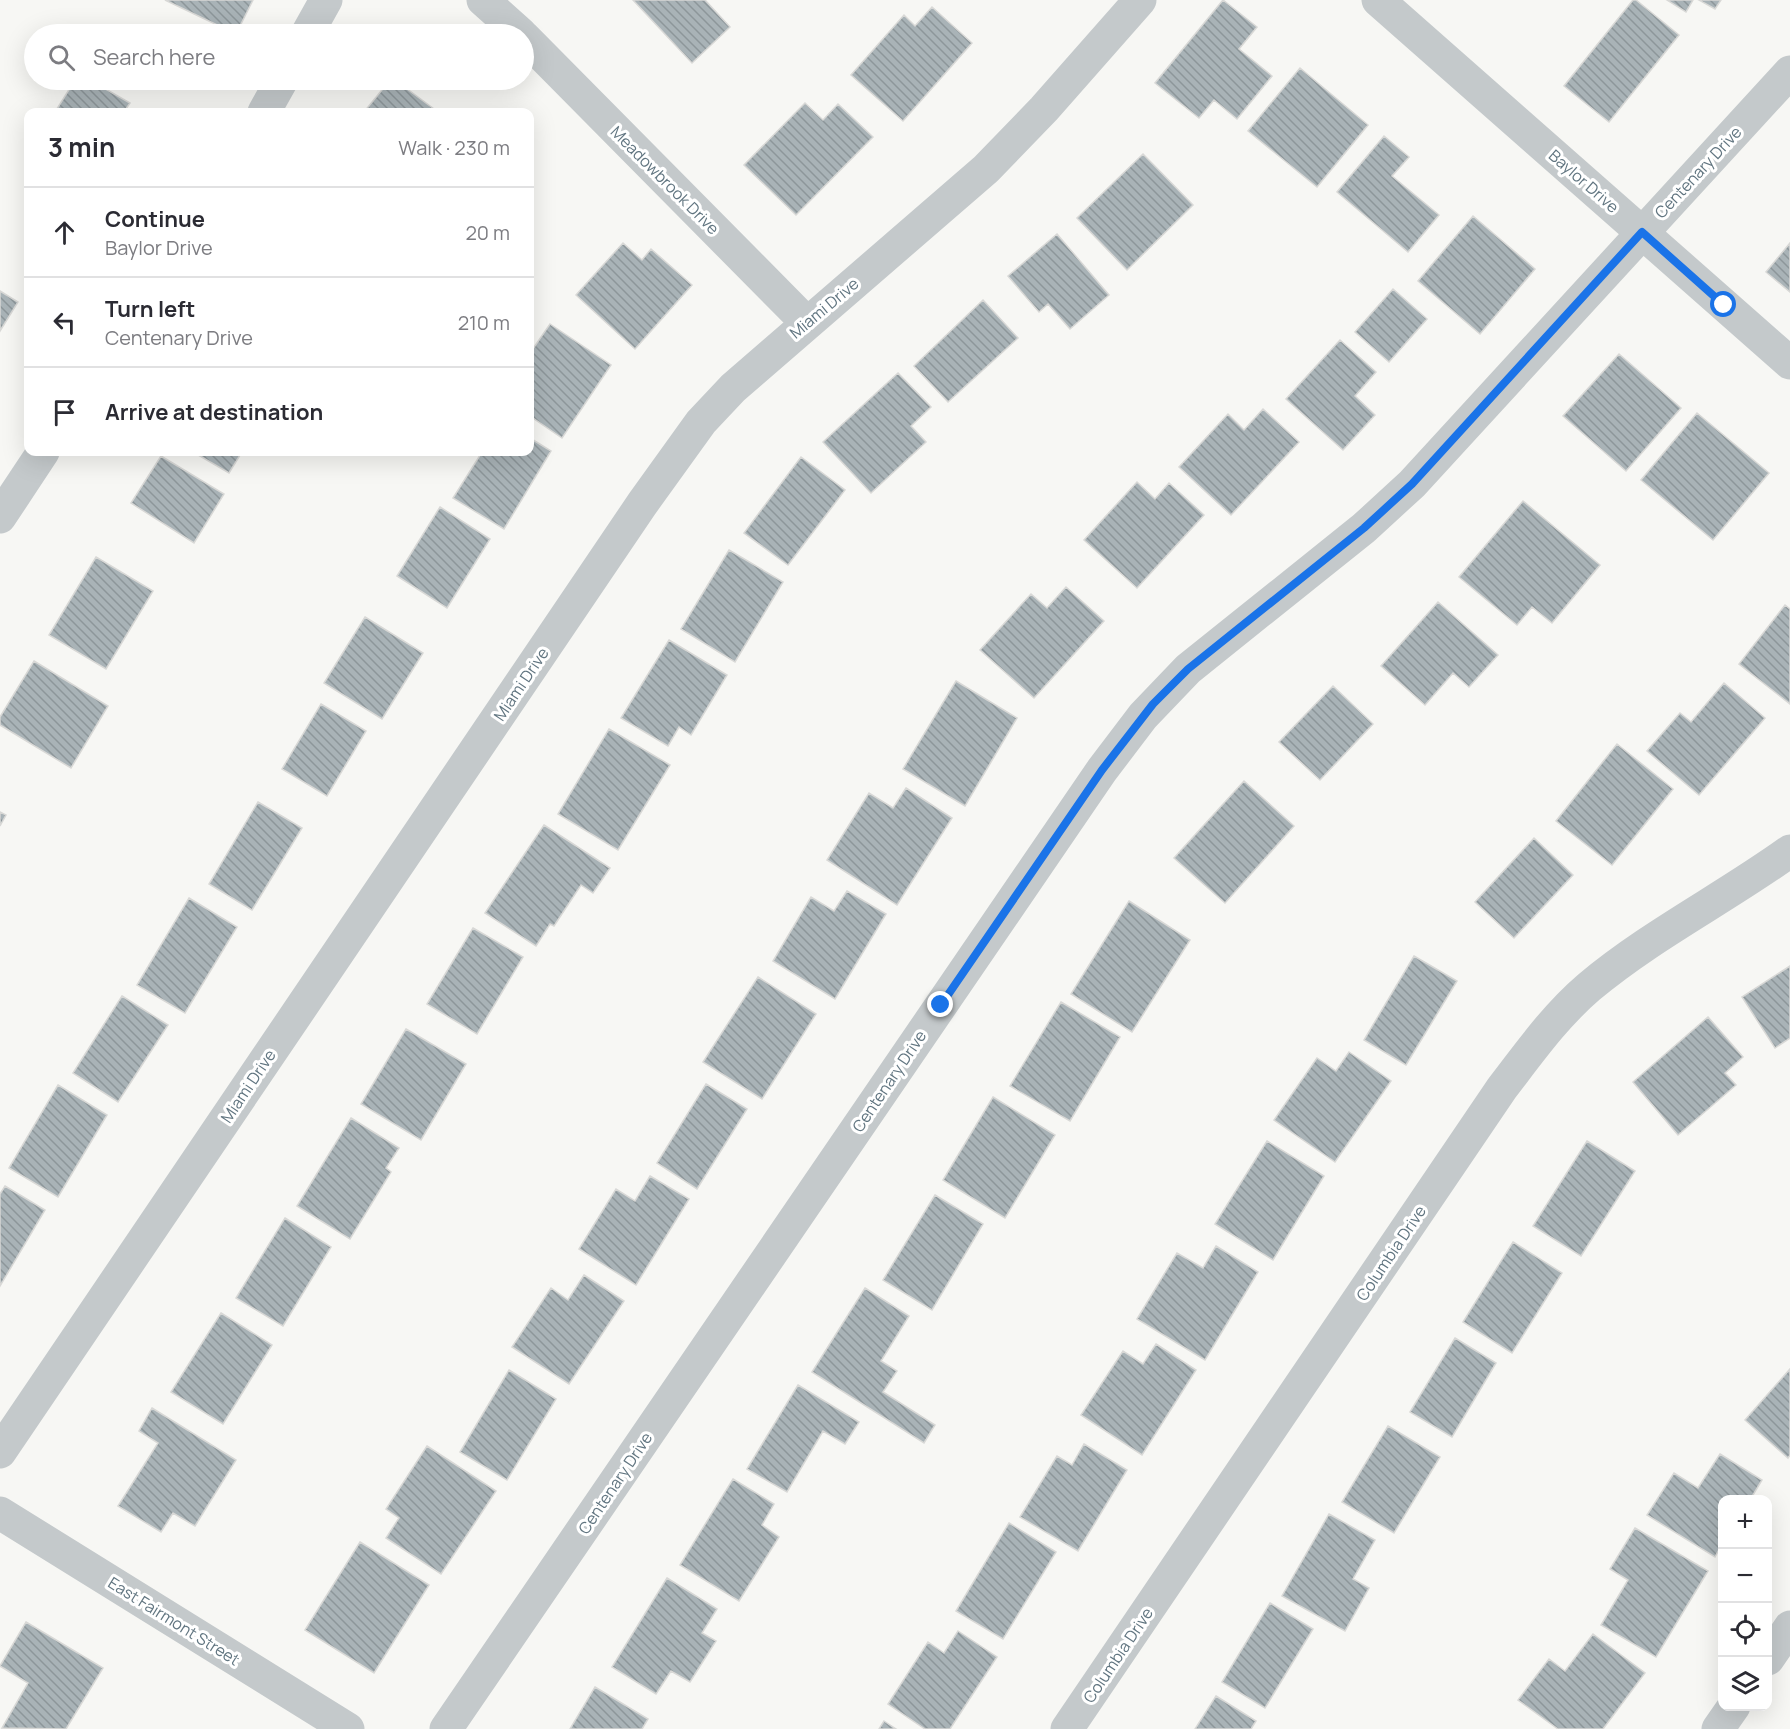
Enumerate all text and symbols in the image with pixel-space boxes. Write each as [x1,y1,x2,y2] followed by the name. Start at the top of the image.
[24,24,534,90] search box
[45,41,78,74] icon: search
[93,42,215,72] text: Search here
[606,121,724,239] street label: Meadowbrook Drive
[1650,121,1746,223] street label: Centenary Drive
[48,129,115,165] text: 3 min
[398,134,510,161] text: Walk · 230 m
[1544,144,1624,218] street label: Baylor Drive
[105,204,205,234] text: Continue
[48,216,81,249] icon: ahead
[465,219,510,246] text: 20 m
[105,234,213,261] text: Baylor Drive
[785,273,863,343] street label: Miami Drive
[1710,291,1736,317] route start
[105,294,195,324] text: Turn left
[48,306,81,339] icon: left
[458,309,510,336] text: 210 m
[105,324,253,351] text: Centenary Drive
[48,396,81,429] icon: arrive
[105,397,323,427] text: Arrive at destination
[488,643,554,725] street label: Miami Drive
[927,991,953,1017] route end
[847,1026,931,1136] street label: Centenary Drive
[215,1045,281,1127] street label: Miami Drive
[1351,1201,1431,1305] street label: Columbia Drive
[573,1428,657,1538] street label: Centenary Drive
[1718,1495,1772,1711] map controls
[1718,1495,1772,1549] button: +
[1718,1549,1772,1603] button: −
[104,1572,244,1670] street label: East Fairmont Street
[1078,1603,1158,1707] street label: Columbia Drive
[1718,1603,1772,1657] button: locate
[1718,1657,1772,1711] button: layers

